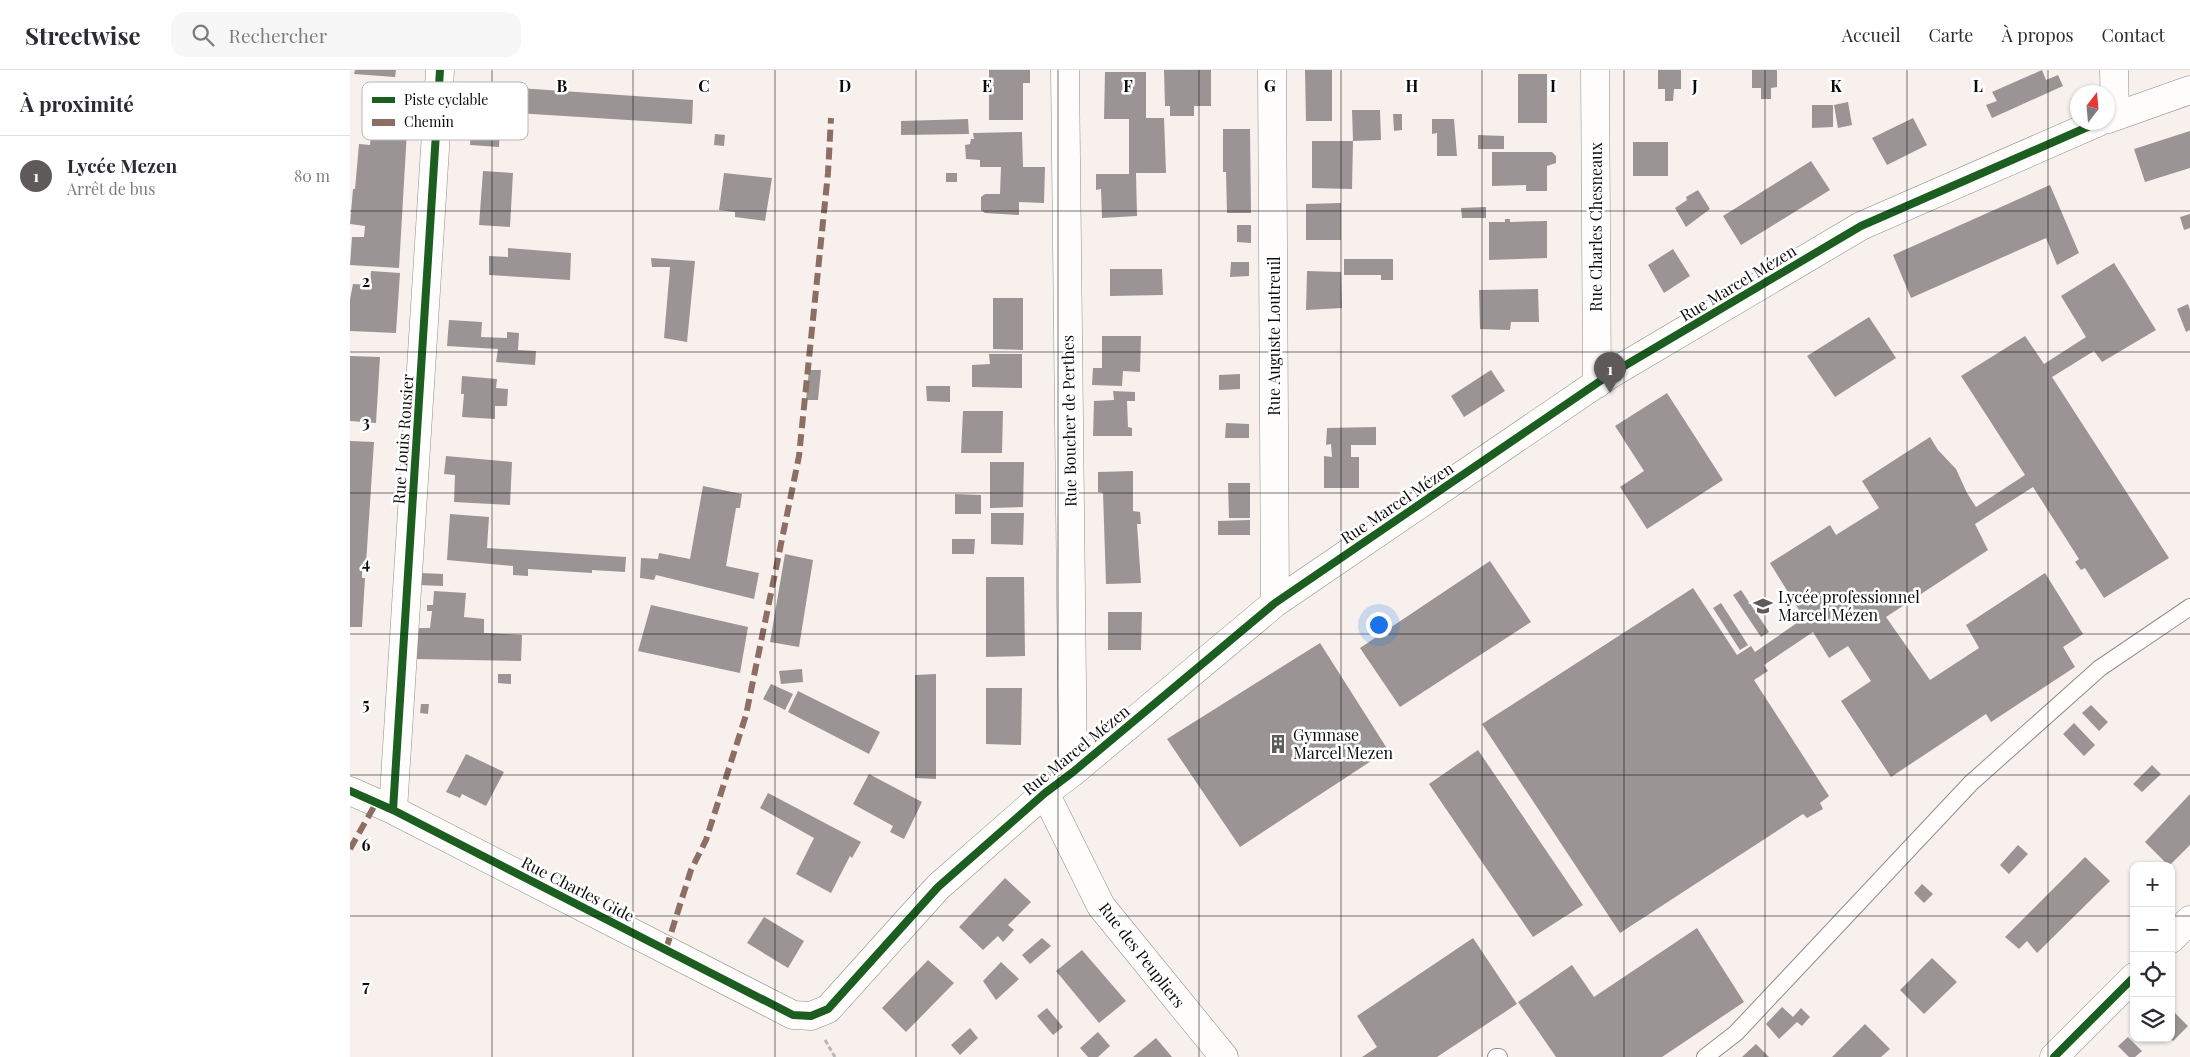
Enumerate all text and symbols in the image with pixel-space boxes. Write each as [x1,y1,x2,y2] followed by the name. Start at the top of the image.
[171,12,521,57] search box
[25,19,141,51] text: Streetwise
[189,21,217,49] icon: search
[229,22,327,48] text: Rechercher
[1842,23,1901,47] text: Accueil
[1929,23,1973,47] text: Carte
[2001,23,2074,47] text: À propos
[2102,23,2165,47] text: Contact
[557,75,568,96] text: B
[698,75,710,96] text: C
[839,75,851,96] text: D
[982,75,992,96] text: E
[1123,75,1133,96] text: F
[1264,75,1276,96] text: G
[1406,75,1419,96] text: H
[1550,75,1556,96] text: I
[1691,75,1698,96] text: J
[1830,75,1842,96] text: K
[1973,75,1983,96] text: L
[362,82,528,140] legend
[2070,85,2115,130] north arrow
[20,89,134,117] text: À proximité
[404,90,488,109] text: Piste cyclable
[404,112,454,131] text: Chemin
[1585,142,1606,312] street label: Rue Charles Chesneaux
[67,152,177,178] text: Lycée Mezen
[33,165,39,186] text: 1
[294,165,330,186] text: 80 m
[67,178,155,199] text: Arrêt de bus
[1676,239,1800,326] street label: Rue Marcel Mézen
[1263,256,1284,416] street label: Rue Auguste Loutreuil
[362,270,370,291] text: 2
[1057,335,1080,507] street label: Rue Boucher de Perthes
[1594,352,1626,393] pin: 1
[387,373,418,505] street label: Rue Louis Rousier
[362,411,370,432] text: 3
[1336,457,1458,548] street label: Rue Marcel Mézen
[362,552,370,573] text: 4
[1778,586,1920,625] place label: Lycée professionnel Marcel Mézen
[1752,595,1774,617] school or university icon: Lycée professionnel Marcel Mézen
[1366,612,1392,638] your location
[362,693,370,714] text: 5
[1018,700,1134,799] street label: Rue Marcel Mézen
[1293,724,1394,763] place label: Gymnase Marcel Mezen
[1267,733,1289,755] building icon: Gymnase Marcel Mezen
[362,834,371,855] text: 6
[518,851,638,926] street label: Rue Charles Gide
[2130,862,2175,1042] map controls
[2130,862,2175,907] button: +
[1095,898,1190,1012] street label: Rue des Peupliers
[2130,907,2175,952] button: −
[2130,952,2175,997] button: locate
[362,975,370,996] text: 7
[2130,997,2175,1042] button: layers

